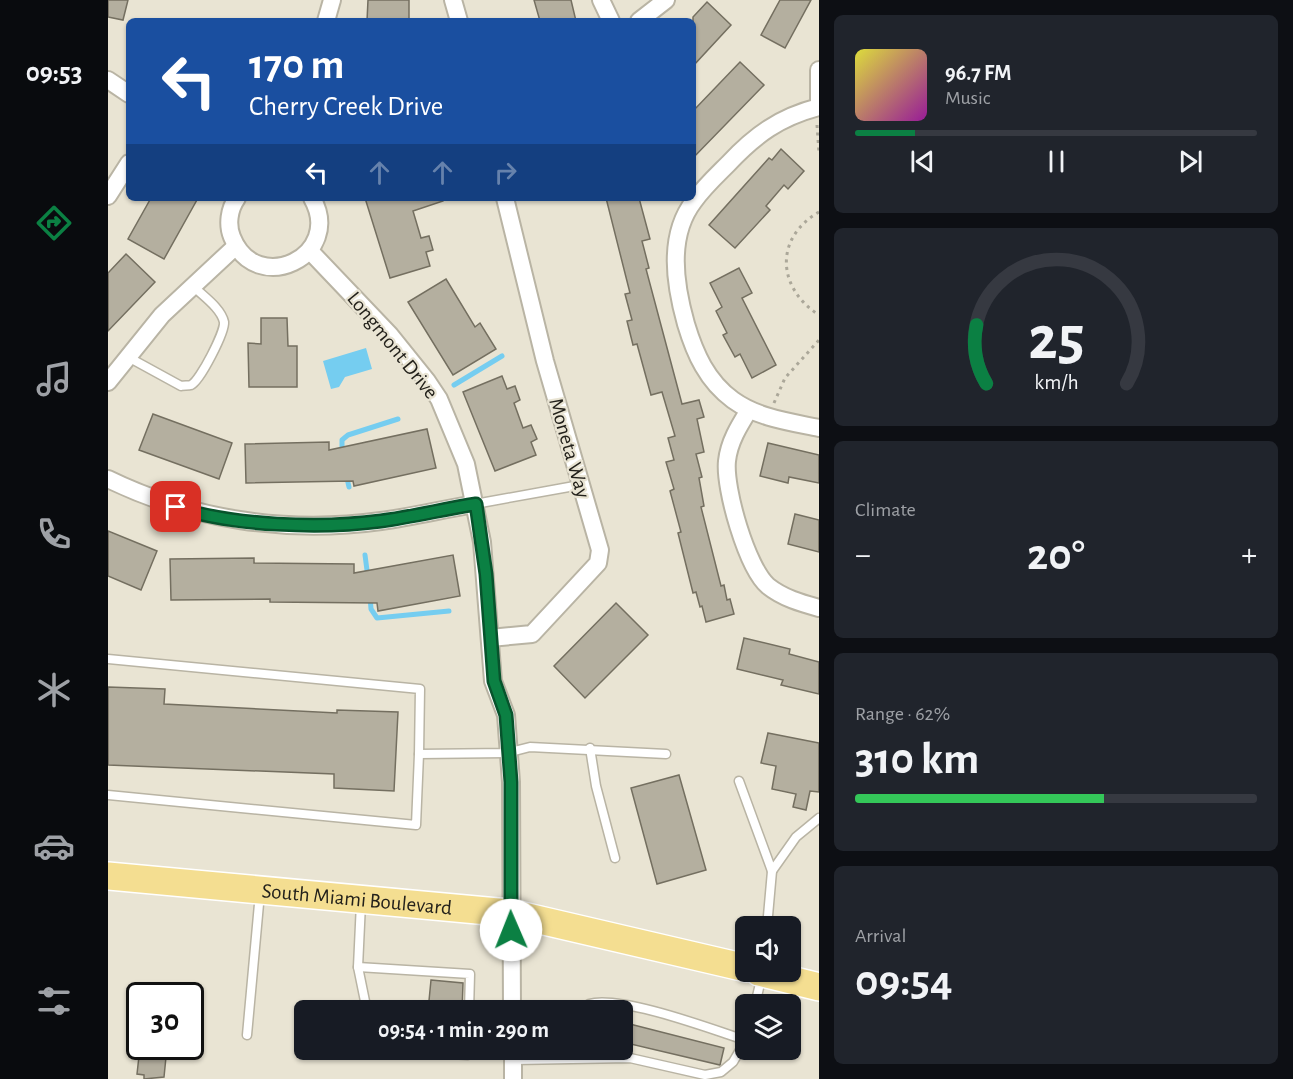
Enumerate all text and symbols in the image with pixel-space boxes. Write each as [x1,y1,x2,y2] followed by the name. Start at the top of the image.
[150,42,228,120] icon: left
[249,44,344,86] text: 170 m
[26,59,82,86] text: 09:53
[945,62,1011,84] text: 96.7 FM
[945,88,991,108] text: Music
[249,93,443,120] text: Cherry Creek Drive
[906,145,939,178] icon: previous
[1040,145,1073,178] icon: pause
[1174,145,1207,178] icon: next
[300,156,333,189] icon: left
[363,156,396,189] icon: ahead
[426,156,459,189] icon: ahead
[489,156,522,189] icon: right
[33,202,75,244] icon: directions
[343,288,442,403] street label: Longmont Drive
[1028,308,1084,370] text: 25
[33,358,75,400] icon: music
[1034,372,1078,393] text: km/h
[545,396,594,500] street label: Moneta Way
[150,481,201,532] pin
[159,490,192,523] icon: arrive
[855,500,916,520] text: Climate
[33,513,75,555] icon: phone
[1027,533,1085,578] text: 20°
[855,539,871,572] text: −
[1241,539,1257,572] text: +
[33,669,75,711] icon: climate
[855,704,950,724] text: Range · 62%
[855,737,979,782] text: 310 km
[33,825,75,867] icon: car
[261,880,453,919] street label: South Miami Boulevard
[479,898,543,962] position arrow
[735,916,801,1060] map controls
[735,916,801,982] button: sound
[855,926,906,946] text: Arrival
[855,959,953,1004] text: 09:54
[33,980,75,1022] icon: filters
[126,982,204,1060] speed limit sign: 30
[735,994,801,1060] button: layers
[378,1019,549,1041] text: 09:54 · 1 min · 290 m

